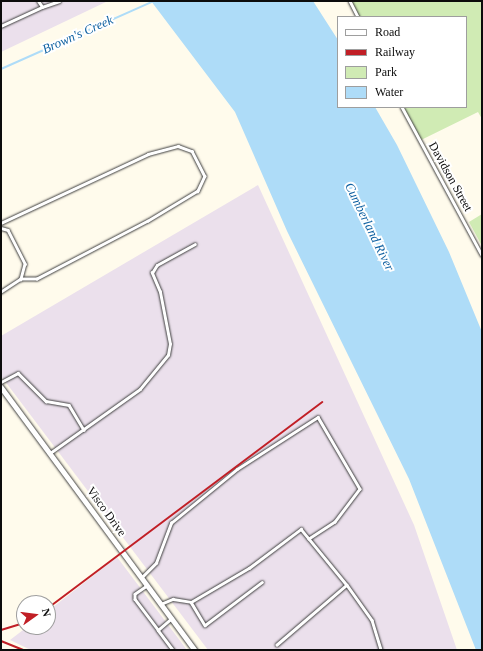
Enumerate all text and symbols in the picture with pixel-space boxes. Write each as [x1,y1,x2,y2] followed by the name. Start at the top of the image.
[40,12,116,58] water label: Brown's Creek
[337,16,467,108] legend
[375,25,400,39] text: Road
[375,45,415,59] text: Railway
[375,65,397,79] text: Park
[375,85,403,99] text: Water
[425,140,475,214] street label: Davidson Street
[341,180,397,274] water label: Cumberland River
[83,484,129,540] street label: Visco Drive
[16,595,56,635] north arrow
[40,607,53,618] text: N

